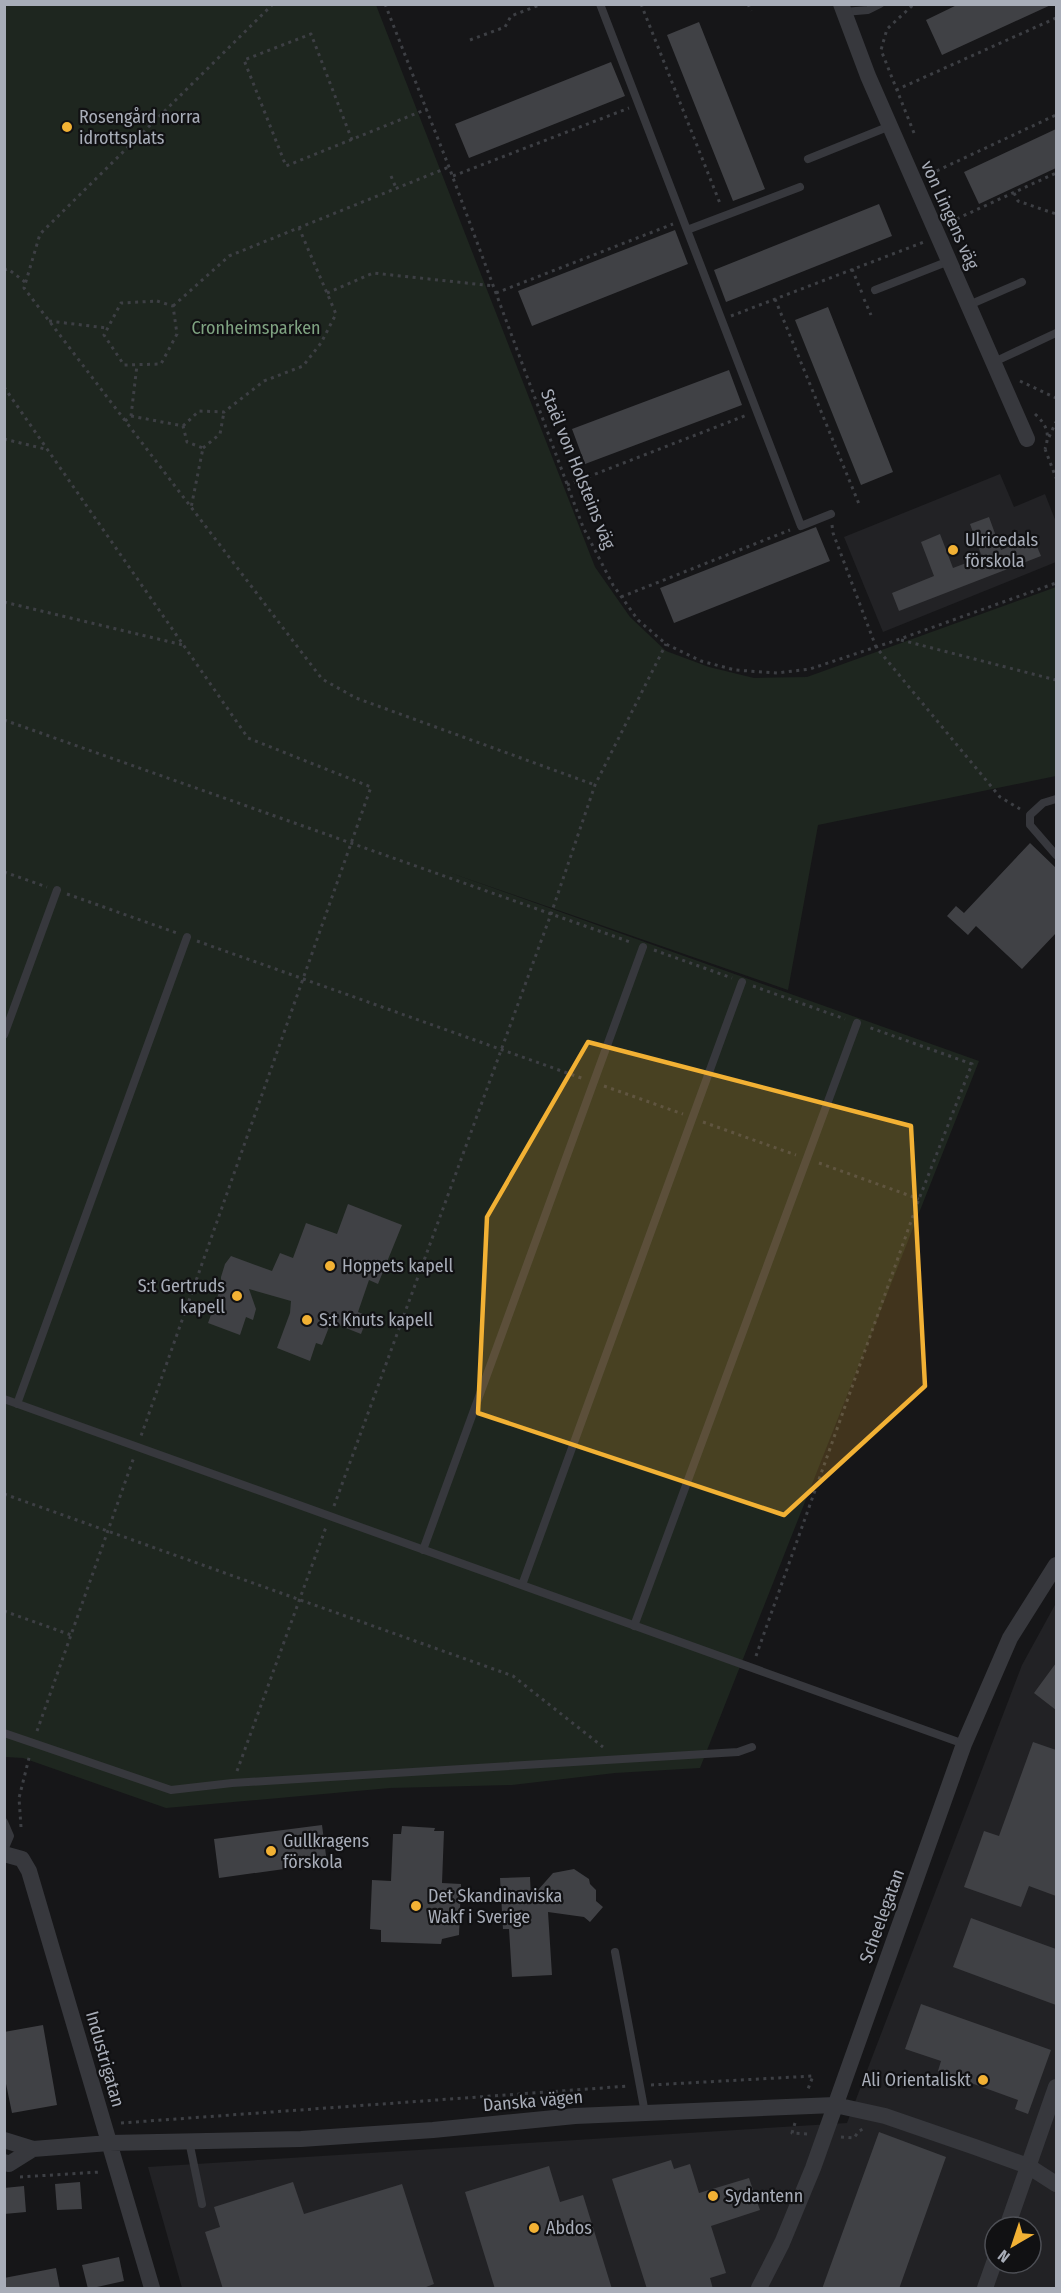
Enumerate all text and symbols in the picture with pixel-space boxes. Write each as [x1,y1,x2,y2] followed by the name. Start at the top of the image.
[79,106,201,149] place label: Rosengård norra idrottsplats
[60,120,74,134] marker: Rosengård norra idrottsplats
[916,157,984,273] street label: von Lingens väg
[191,317,321,339] park label: Cronheimsparken
[536,386,620,553] street label: Staël von Holsteins väg
[965,529,1038,572] place label: Ulricedals förskola
[946,543,960,557] marker: Ulricedals förskola
[342,1255,453,1277] place label: Hoppets kapell
[323,1259,337,1273] marker: Hoppets kapell
[138,1275,225,1318] place label: S:t Gertruds kapell
[230,1289,244,1303] marker: S:t Gertruds kapell
[319,1309,433,1331] place label: S:t Knuts kapell
[300,1313,314,1327] marker: S:t Knuts kapell
[283,1830,370,1873] place label: Gullkragens förskola
[264,1844,278,1858] marker: Gullkragens förskola
[855,1866,909,1966] street label: Scheelegatan
[428,1885,562,1928] place label: Det Skandinaviska Wakf i Sverige
[409,1899,423,1913] marker: Det Skandinaviska Wakf i Sverige
[81,2009,129,2109] street label: Industrigatan
[862,2069,971,2091] place label: Ali Orientaliskt
[976,2073,990,2087] marker: Ali Orientaliskt
[482,2086,584,2116] street label: Danska vägen
[725,2185,803,2207] place label: Sydantenn
[706,2189,720,2203] marker: Sydantenn
[983,2215,1043,2275] north arrow
[546,2217,592,2239] place label: Abdos
[527,2221,541,2235] marker: Abdos
[994,2246,1014,2267] text: N

